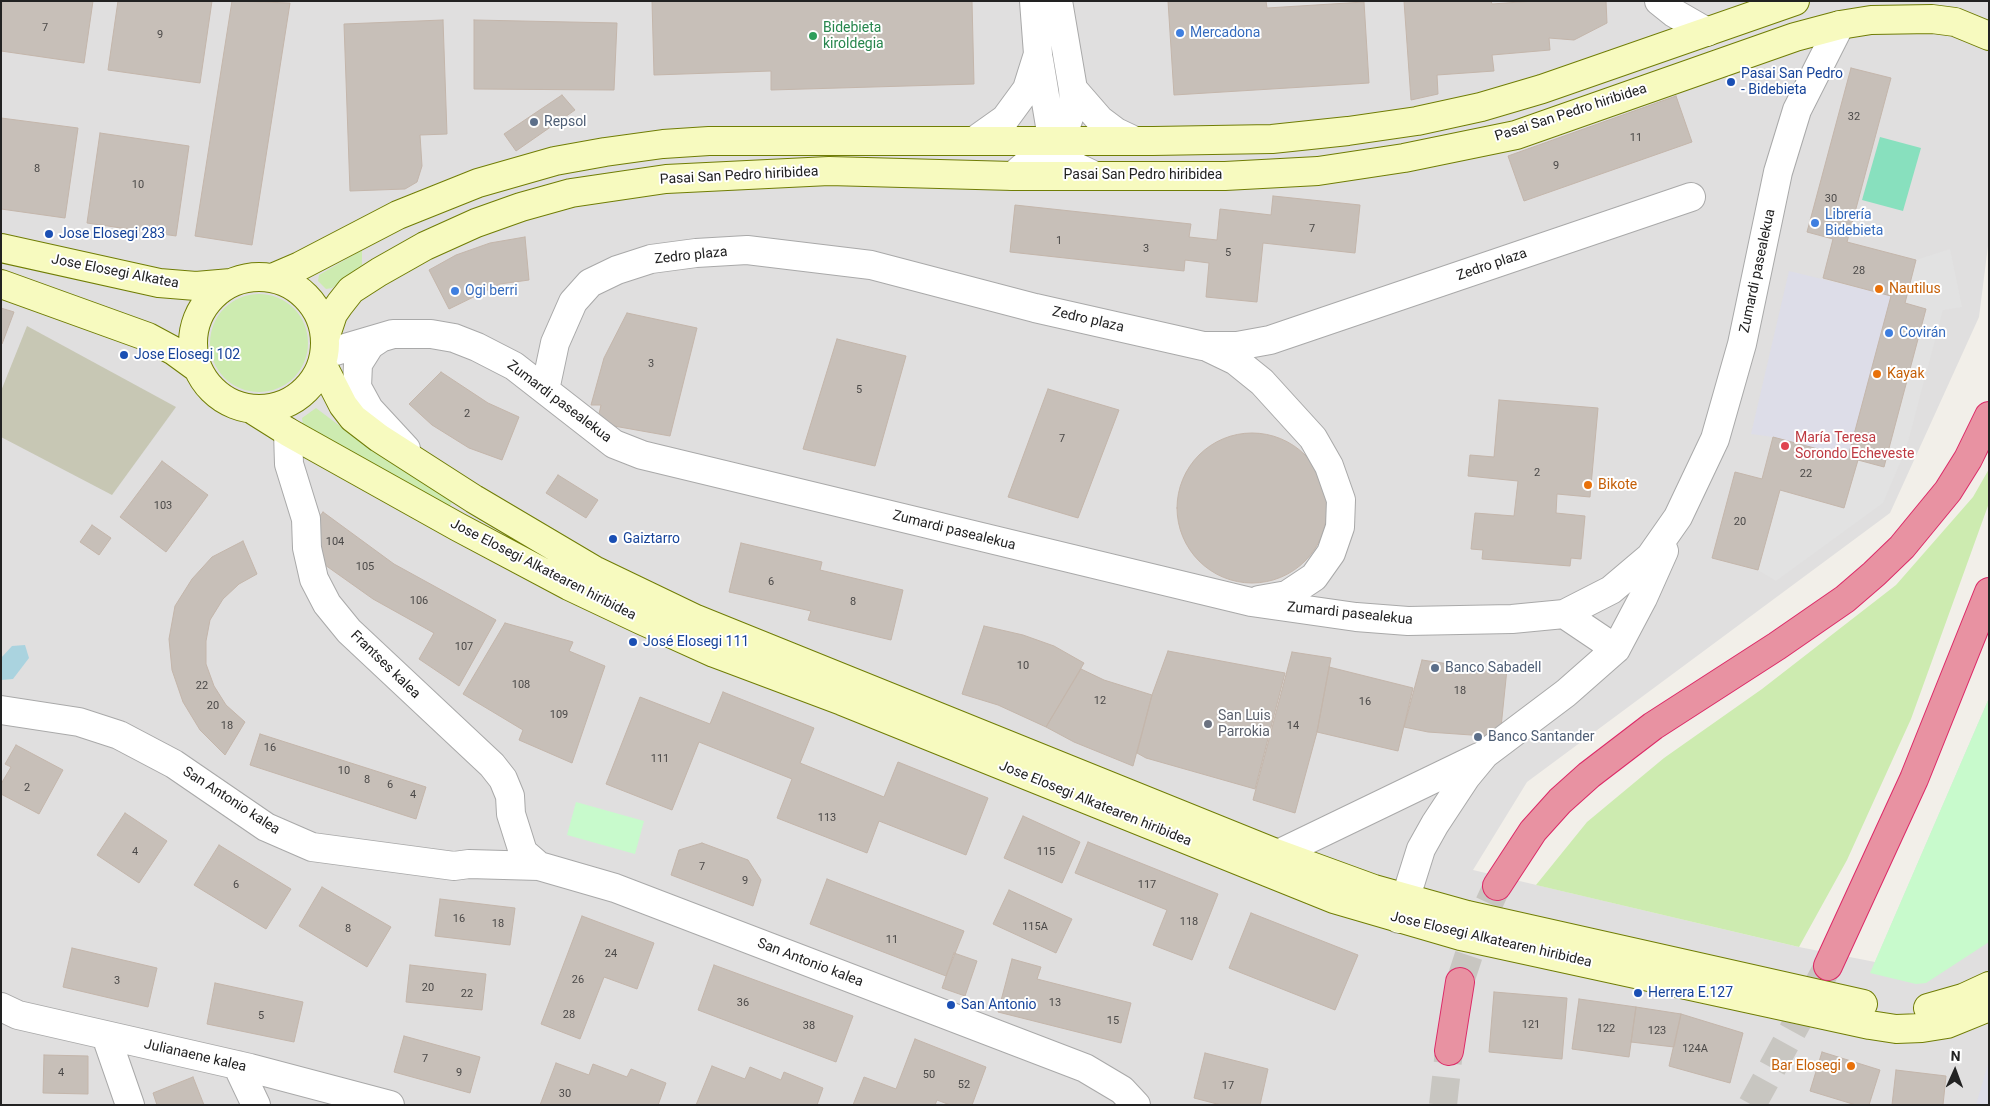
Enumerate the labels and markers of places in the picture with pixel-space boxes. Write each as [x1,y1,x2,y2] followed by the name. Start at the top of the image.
[823,20,884,52] place label: Bidebieta kiroldegia
[1190,25,1260,41] place label: Mercadona
[1174,27,1186,39] marker: Mercadona
[807,30,819,42] marker: Bidebieta kiroldegia
[1741,66,1843,98] place label: Pasai San Pedro - Bidebieta
[1725,76,1737,88] marker: Pasai San Pedro - Bidebieta
[544,114,587,130] place label: Repsol
[528,116,540,128] marker: Repsol
[1825,207,1883,240] place label: Librería Bidebieta
[1809,217,1821,229] marker: Librería Bidebieta
[59,226,165,242] place label: Jose Elosegi 283
[43,228,55,240] marker: Jose Elosegi 283
[1889,281,1941,297] place label: Nautilus
[465,283,518,299] place label: Ogi berri
[1873,283,1885,295] marker: Nautilus
[449,285,461,297] marker: Ogi berri
[1899,325,1946,341] place label: Covirán
[1883,327,1895,339] marker: Covirán
[134,347,240,363] place label: Jose Elosegi 102
[118,349,130,361] marker: Jose Elosegi 102
[1887,366,1925,382] place label: Kayak
[1871,368,1883,380] marker: Kayak
[1795,430,1915,462] place label: María Teresa Sorondo Echeveste
[1779,440,1791,452] marker: María Teresa Sorondo Echeveste
[1598,477,1637,493] place label: Bikote
[1582,479,1594,491] marker: Bikote
[623,531,680,547] place label: Gaiztarro
[607,533,619,545] marker: Gaiztarro
[643,634,749,650] place label: José Elosegi 111
[627,636,639,648] marker: José Elosegi 111
[1445,660,1541,676] place label: Banco Sabadell
[1429,662,1441,674] marker: Banco Sabadell
[1218,708,1271,740] place label: San Luis Parrokia
[1202,718,1214,730] marker: San Luis Parrokia
[1488,729,1595,745] place label: Banco Santander
[1472,731,1484,743] marker: Banco Santander
[1648,985,1733,1001] place label: Herrera E.127
[1632,987,1644,999] marker: Herrera E.127
[961,997,1037,1013] place label: San Antonio
[945,999,957,1011] marker: San Antonio
[1771,1058,1841,1074] place label: Bar Elosegi
[1845,1060,1857,1072] marker: Bar Elosegi

